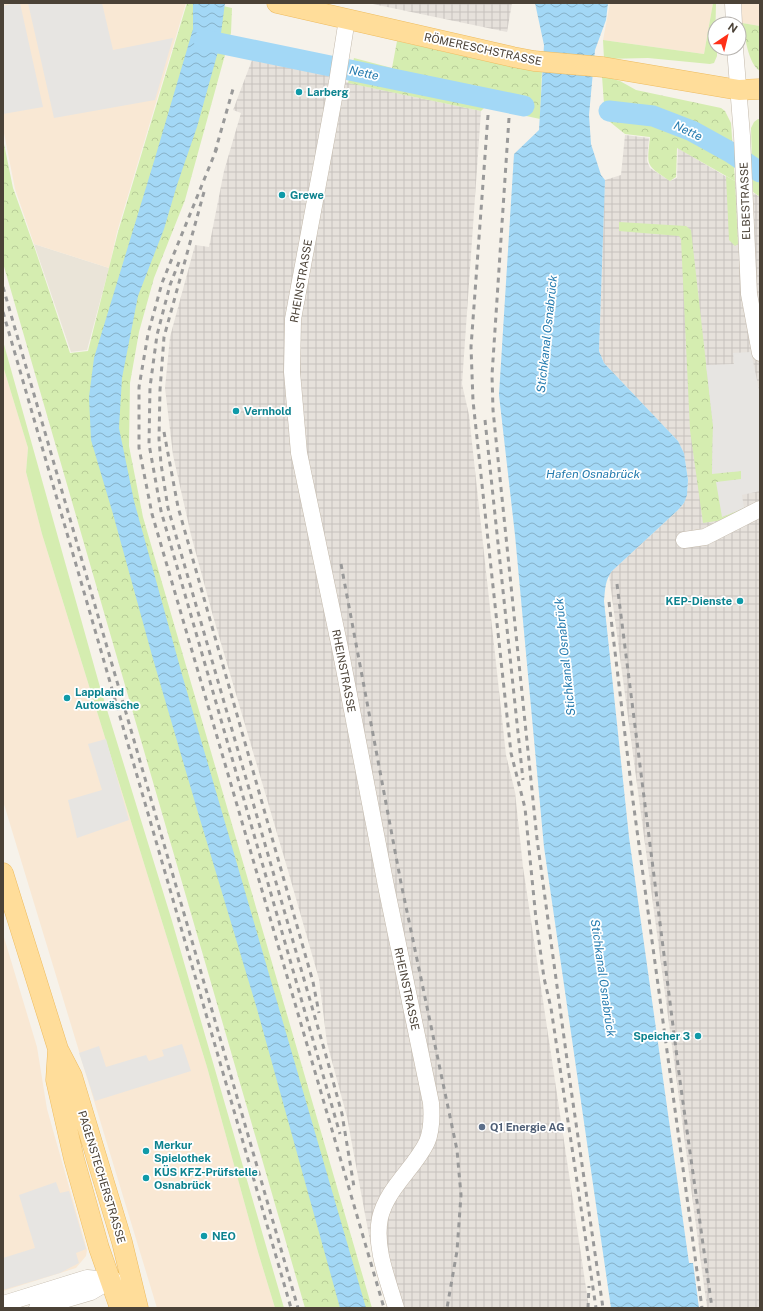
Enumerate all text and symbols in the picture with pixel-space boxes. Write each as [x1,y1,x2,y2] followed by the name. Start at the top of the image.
[707,16,747,56] north arrow
[726,20,740,35] text: N
[423,30,543,67] street label: RÖMERESCHSTRASSE
[348,63,380,83] water label: Nette
[307,86,349,98] place label: Larberg
[294,87,304,97] marker: Larberg
[672,118,705,144] water label: Nette
[738,162,752,240] street label: ELBESTRASSE
[290,189,324,201] place label: Grewe
[277,190,287,200] marker: Grewe
[288,238,314,324] street label: RHEINSTRASSE
[534,274,560,394] water label: Stichkanal Osnabrück
[244,405,291,417] place label: Vernhold
[231,406,241,416] marker: Vernhold
[546,467,640,481] water label: Hafen Osnabrück
[666,595,732,607] place label: KEP-Dienste
[735,596,745,606] marker: KEP-Dienste
[552,597,578,717] water label: Stichkanal Osnabrück
[330,628,358,714] street label: RHEINSTRASSE
[75,686,139,711] place label: Lappland Autowäsche
[62,693,72,703] marker: Lappland Autowäsche
[588,918,618,1038] water label: Stichkanal Osnabrück
[392,946,422,1032] street label: RHEINSTRASSE
[633,1030,690,1042] place label: Speicher 3
[693,1031,703,1041] marker: Speicher 3
[76,1109,128,1245] street label: PAGENSTECHERSTRASSE
[490,1121,565,1133] place label: Q1 Energie AG
[477,1122,487,1132] marker: Q1 Energie AG
[154,1139,211,1164] place label: Merkur Spielothek
[141,1146,151,1156] marker: Merkur Spielothek
[154,1164,258,1191] place label: KÜS KFZ-Prüfstelle Osnabrück
[141,1173,151,1183] marker: KÜS KFZ-Prüfstelle Osnabrück
[212,1230,236,1242] place label: NEO
[199,1231,209,1241] marker: NEO

